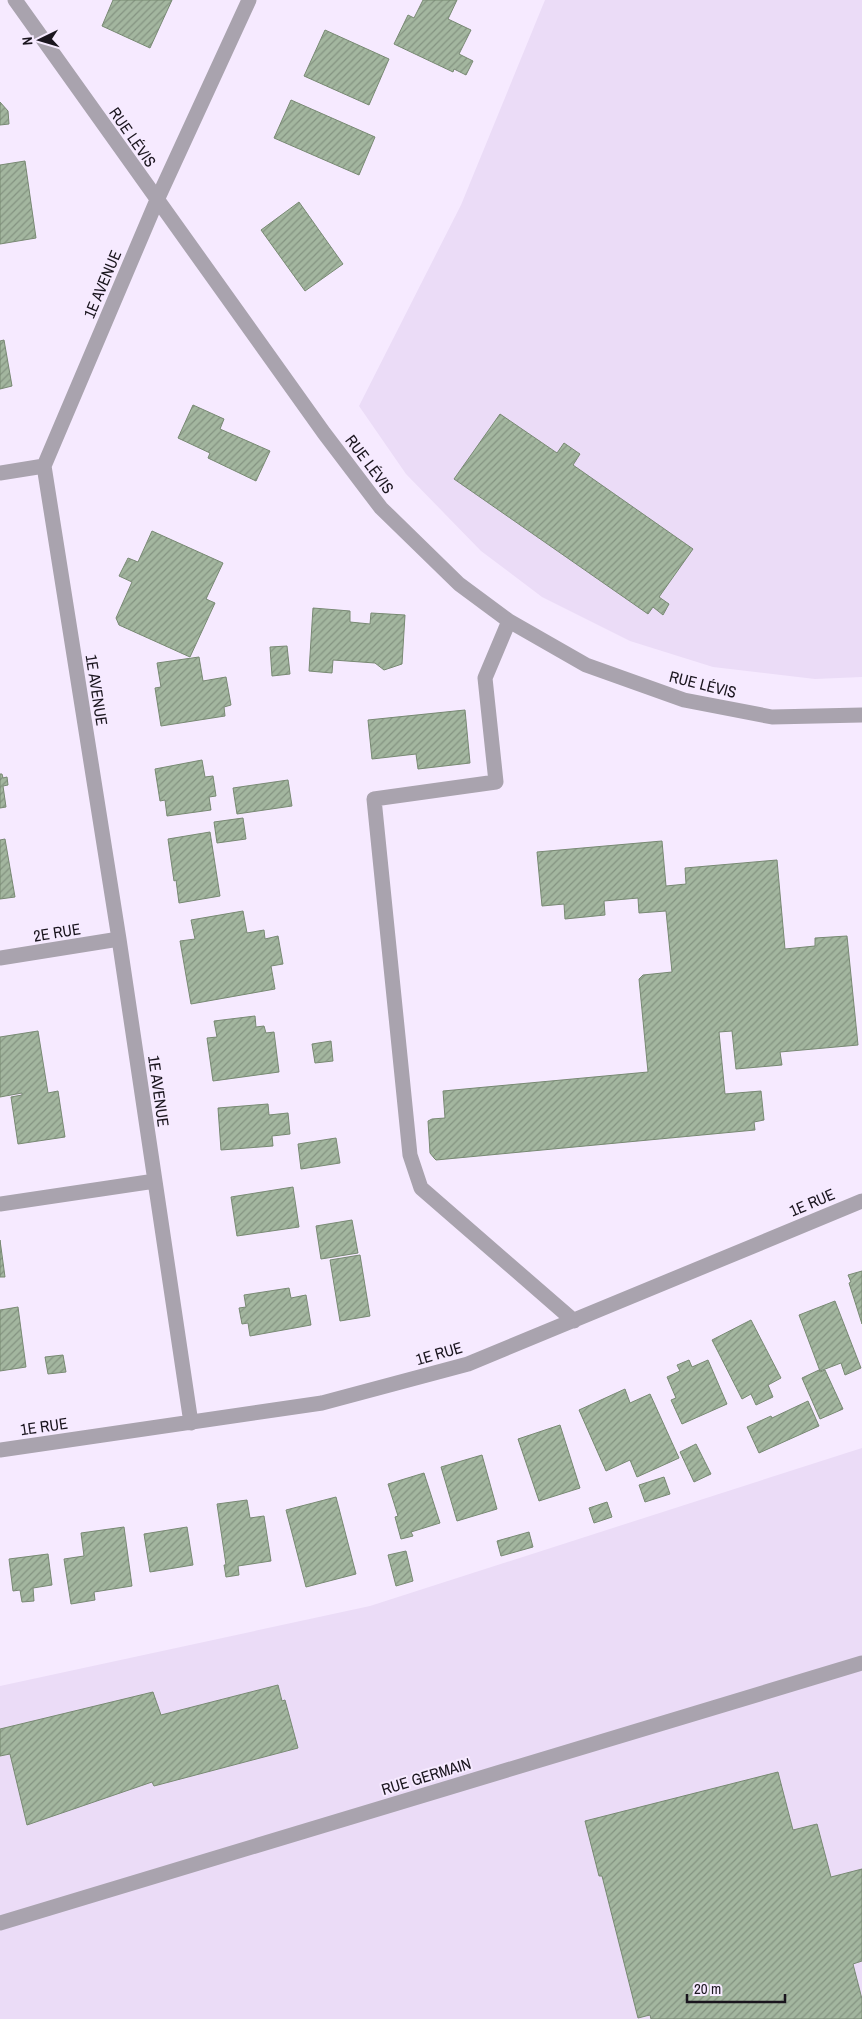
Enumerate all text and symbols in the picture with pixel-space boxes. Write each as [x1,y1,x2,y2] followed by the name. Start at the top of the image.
[15,15,65,65] north arrow
[18,36,36,46] text: N
[104,103,162,172] street label: RUE LÉVIS
[78,247,126,321] street label: 1E AVENUE
[341,430,400,498] street label: RUE LÉVIS
[81,653,113,727] street label: 1E AVENUE
[667,665,739,703] street label: RUE LÉVIS
[32,917,82,947] street label: 2E RUE
[143,1054,175,1128] street label: 1E AVENUE
[786,1183,838,1221] street label: 1E RUE
[413,1336,465,1370] street label: 1E RUE
[19,1412,69,1440] street label: 1E RUE
[379,1752,473,1800] street label: RUE GERMAIN
[687,1972,784,2004] scale bar
[694,1978,721,1999] text: 20 m

